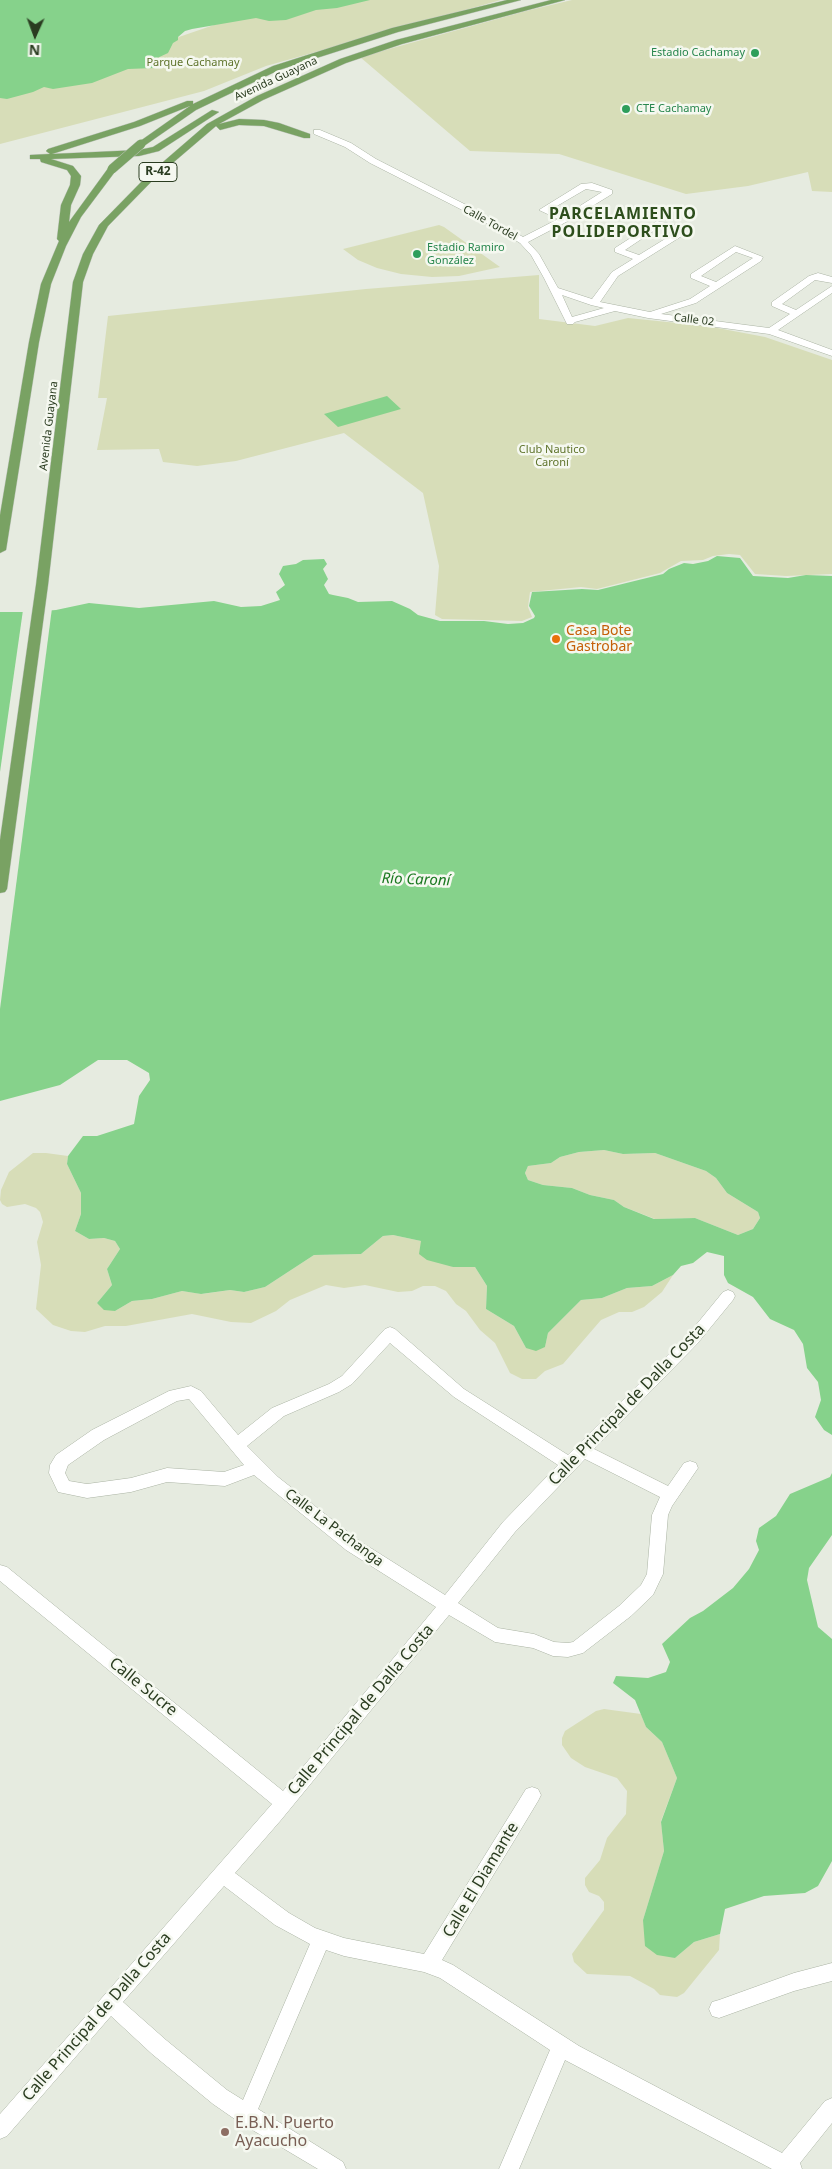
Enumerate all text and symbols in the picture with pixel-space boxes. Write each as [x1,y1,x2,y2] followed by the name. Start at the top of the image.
[10,10,60,60] north arrow
[28,41,40,60] text: N
[651,46,745,60] place label: Estadio Cachamay
[749,47,761,59] marker: Estadio Cachamay
[232,54,320,104] street label: Avenida Guayana
[146,56,240,70] park label: Parque Cachamay
[636,102,711,116] place label: CTE Cachamay
[620,103,632,115] marker: CTE Cachamay
[139,162,177,182] road number: R-42
[461,203,519,243] street label: Calle Tordel
[547,204,699,242] district label: PARCELAMIENTO POLIDEPORTIVO
[427,241,505,267] place label: Estadio Ramiro González
[411,248,423,260] marker: Estadio Ramiro González
[673,311,715,329] street label: Calle 02
[37,381,61,471] street label: Avenida Guayana
[519,443,585,469] park label: Club Nautico Caroní
[566,623,632,656] place label: Casa Bote Gastrobar
[550,633,562,645] marker: Casa Bote Gastrobar
[381,870,451,890] water label: Río Caroní
[545,1320,709,1490] street label: Calle Principal de Dalla Costa
[281,1485,387,1571] street label: Calle La Pachanga
[284,1621,438,1799] street label: Calle Principal de Dalla Costa
[105,1654,181,1720] street label: Calle Sucre
[439,1819,523,1941] street label: Calle El Diamante
[19,1929,175,2105] street label: Calle Principal de Dalla Costa
[235,2113,334,2151] place label: E.B.N. Puerto Ayacucho
[219,2126,231,2138] marker: E.B.N. Puerto Ayacucho

